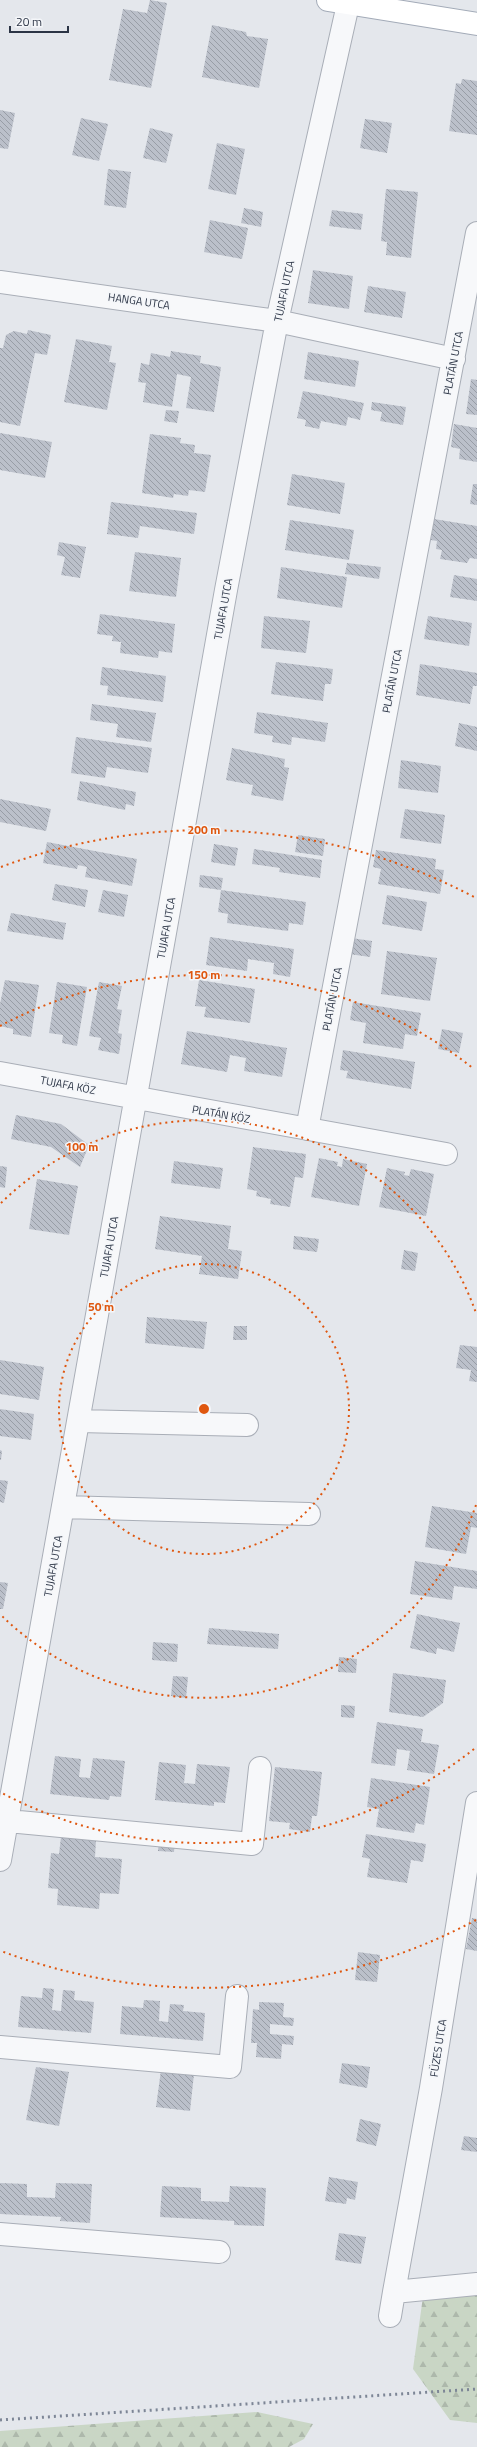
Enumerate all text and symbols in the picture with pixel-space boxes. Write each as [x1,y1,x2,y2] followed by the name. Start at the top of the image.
[10,8,68,34] scale bar
[16,12,42,31] text: 20 m
[270,259,298,323] street label: TUJAFA UTCA
[107,289,171,313] street label: HANGA UTCA
[439,329,467,396] street label: PLATÁN UTCA
[210,577,236,641] street label: TUJAFA UTCA
[378,647,406,714] street label: PLATÁN UTCA
[188,820,220,839] text: 200 m
[153,896,179,960] street label: TUJAFA UTCA
[188,965,220,984] text: 150 m
[318,965,346,1032] street label: PLATÁN UTCA
[39,1072,97,1098] street label: TUJAFA KÖZ
[191,1101,251,1127] street label: PLATÁN KÖZ
[66,1137,98,1156] text: 100 m
[96,1215,122,1279] street label: TUJAFA UTCA
[88,1297,114,1316] text: 50 m
[197,1402,211,1416] centre of rings
[40,1534,66,1598] street label: TUJAFA UTCA
[426,2017,451,2078] street label: FÜZES UTCA

